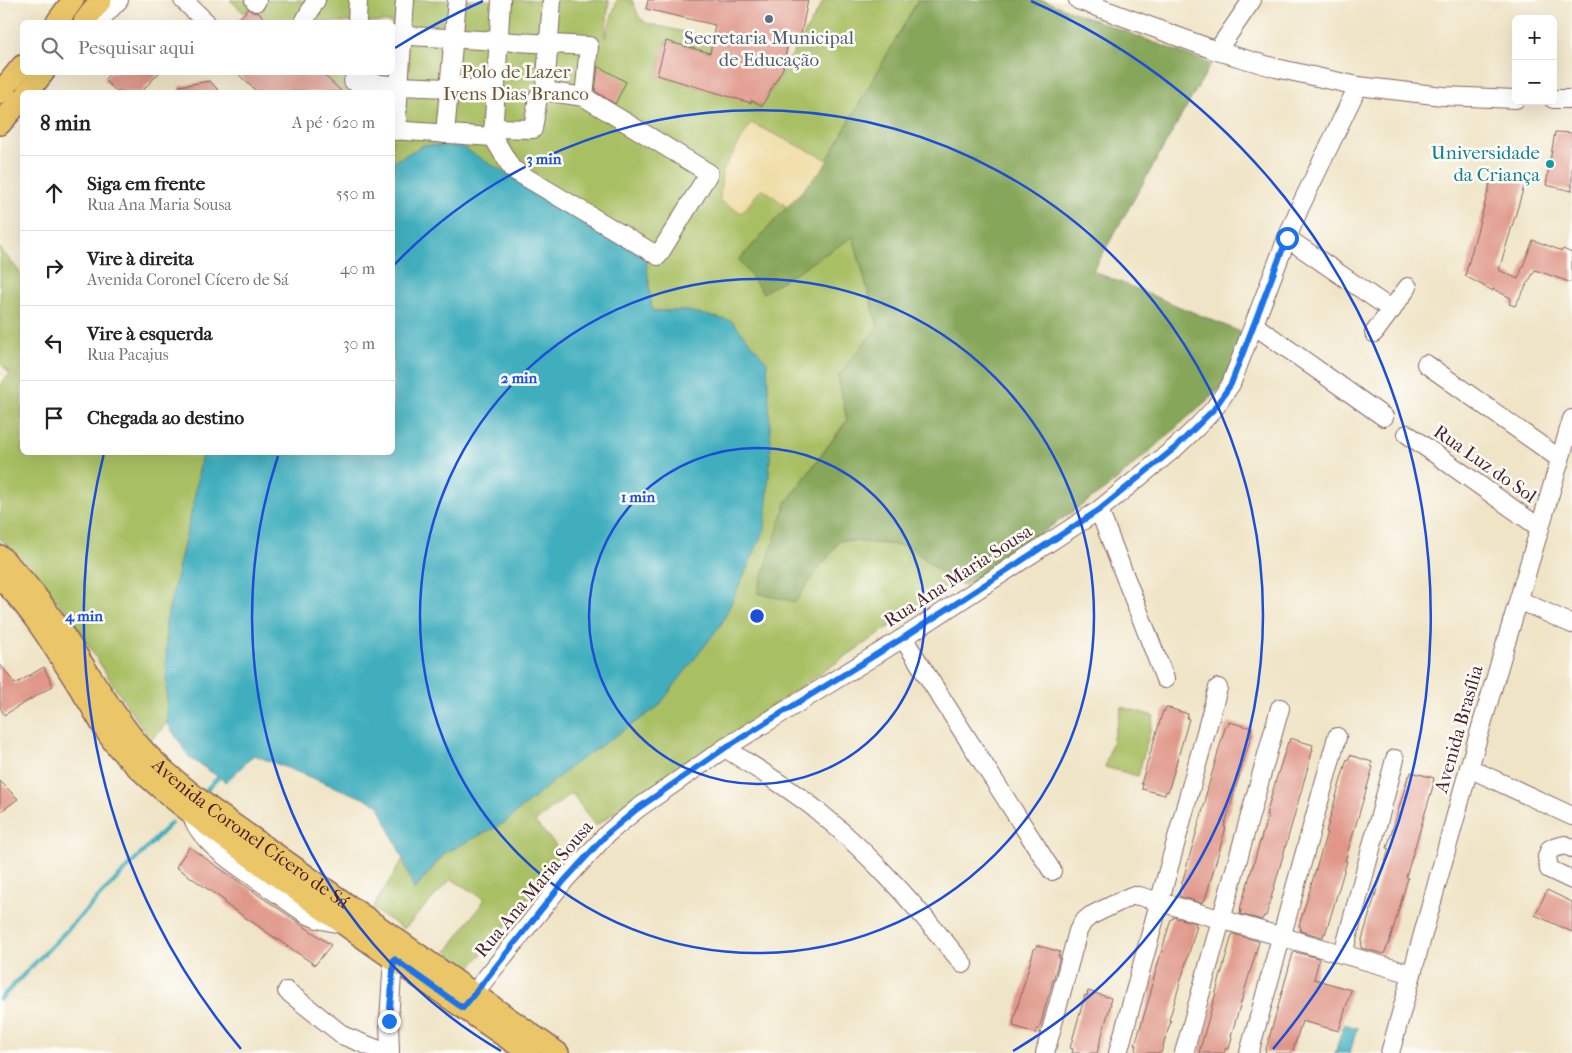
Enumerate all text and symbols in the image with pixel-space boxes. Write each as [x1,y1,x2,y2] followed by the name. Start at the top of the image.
[763,13,775,25] marker: Secretaria Municipal de Educação
[1512,15,1557,105] map controls
[1512,15,1557,60] button: +
[20,20,395,75] search box
[684,27,854,71] place label: Secretaria Municipal de Educação
[38,34,66,62] icon: search
[78,37,195,59] text: Pesquisar aqui
[1512,60,1557,105] button: −
[443,61,589,105] park label: Polo de Lazer Ivens Dias Branco
[40,111,91,135] text: 8 min
[292,113,375,132] text: A pé · 620 m
[1431,142,1540,186] place label: Universidade da Criança
[527,150,562,168] text: 3 min
[1544,158,1556,170] marker: Universidade da Criança
[87,173,205,195] text: Siga em frente
[40,179,68,207] icon: ahead
[336,184,375,203] text: 550 m
[87,195,232,214] text: Rua Ana Maria Sousa
[1276,227,1299,250] route start
[87,248,194,270] text: Vire à direita
[40,254,68,282] icon: right
[340,259,375,278] text: 40 m
[87,270,289,289] text: Avenida Coronel Cícero de Sá
[87,323,213,345] text: Vire à esquerda
[40,329,68,357] icon: left
[343,334,375,353] text: 30 m
[87,345,169,364] text: Rua Pacajus
[501,369,538,387] text: 2 min
[40,404,68,432] icon: arrive
[87,407,244,429] text: Chegada ao destino
[1429,420,1541,508] street label: Rua Luz do Sol
[621,488,655,506] text: 1 min
[880,520,1036,632] street label: Rua Ana Maria Sousa
[64,607,103,625] text: 4 min
[748,607,766,625] centre of rings
[1430,662,1488,796] street label: Avenida Brasília
[147,753,354,914] street label: Avenida Coronel Cícero de Sá
[470,816,598,962] street label: Rua Ana Maria Sousa
[378,1010,401,1033] route end

